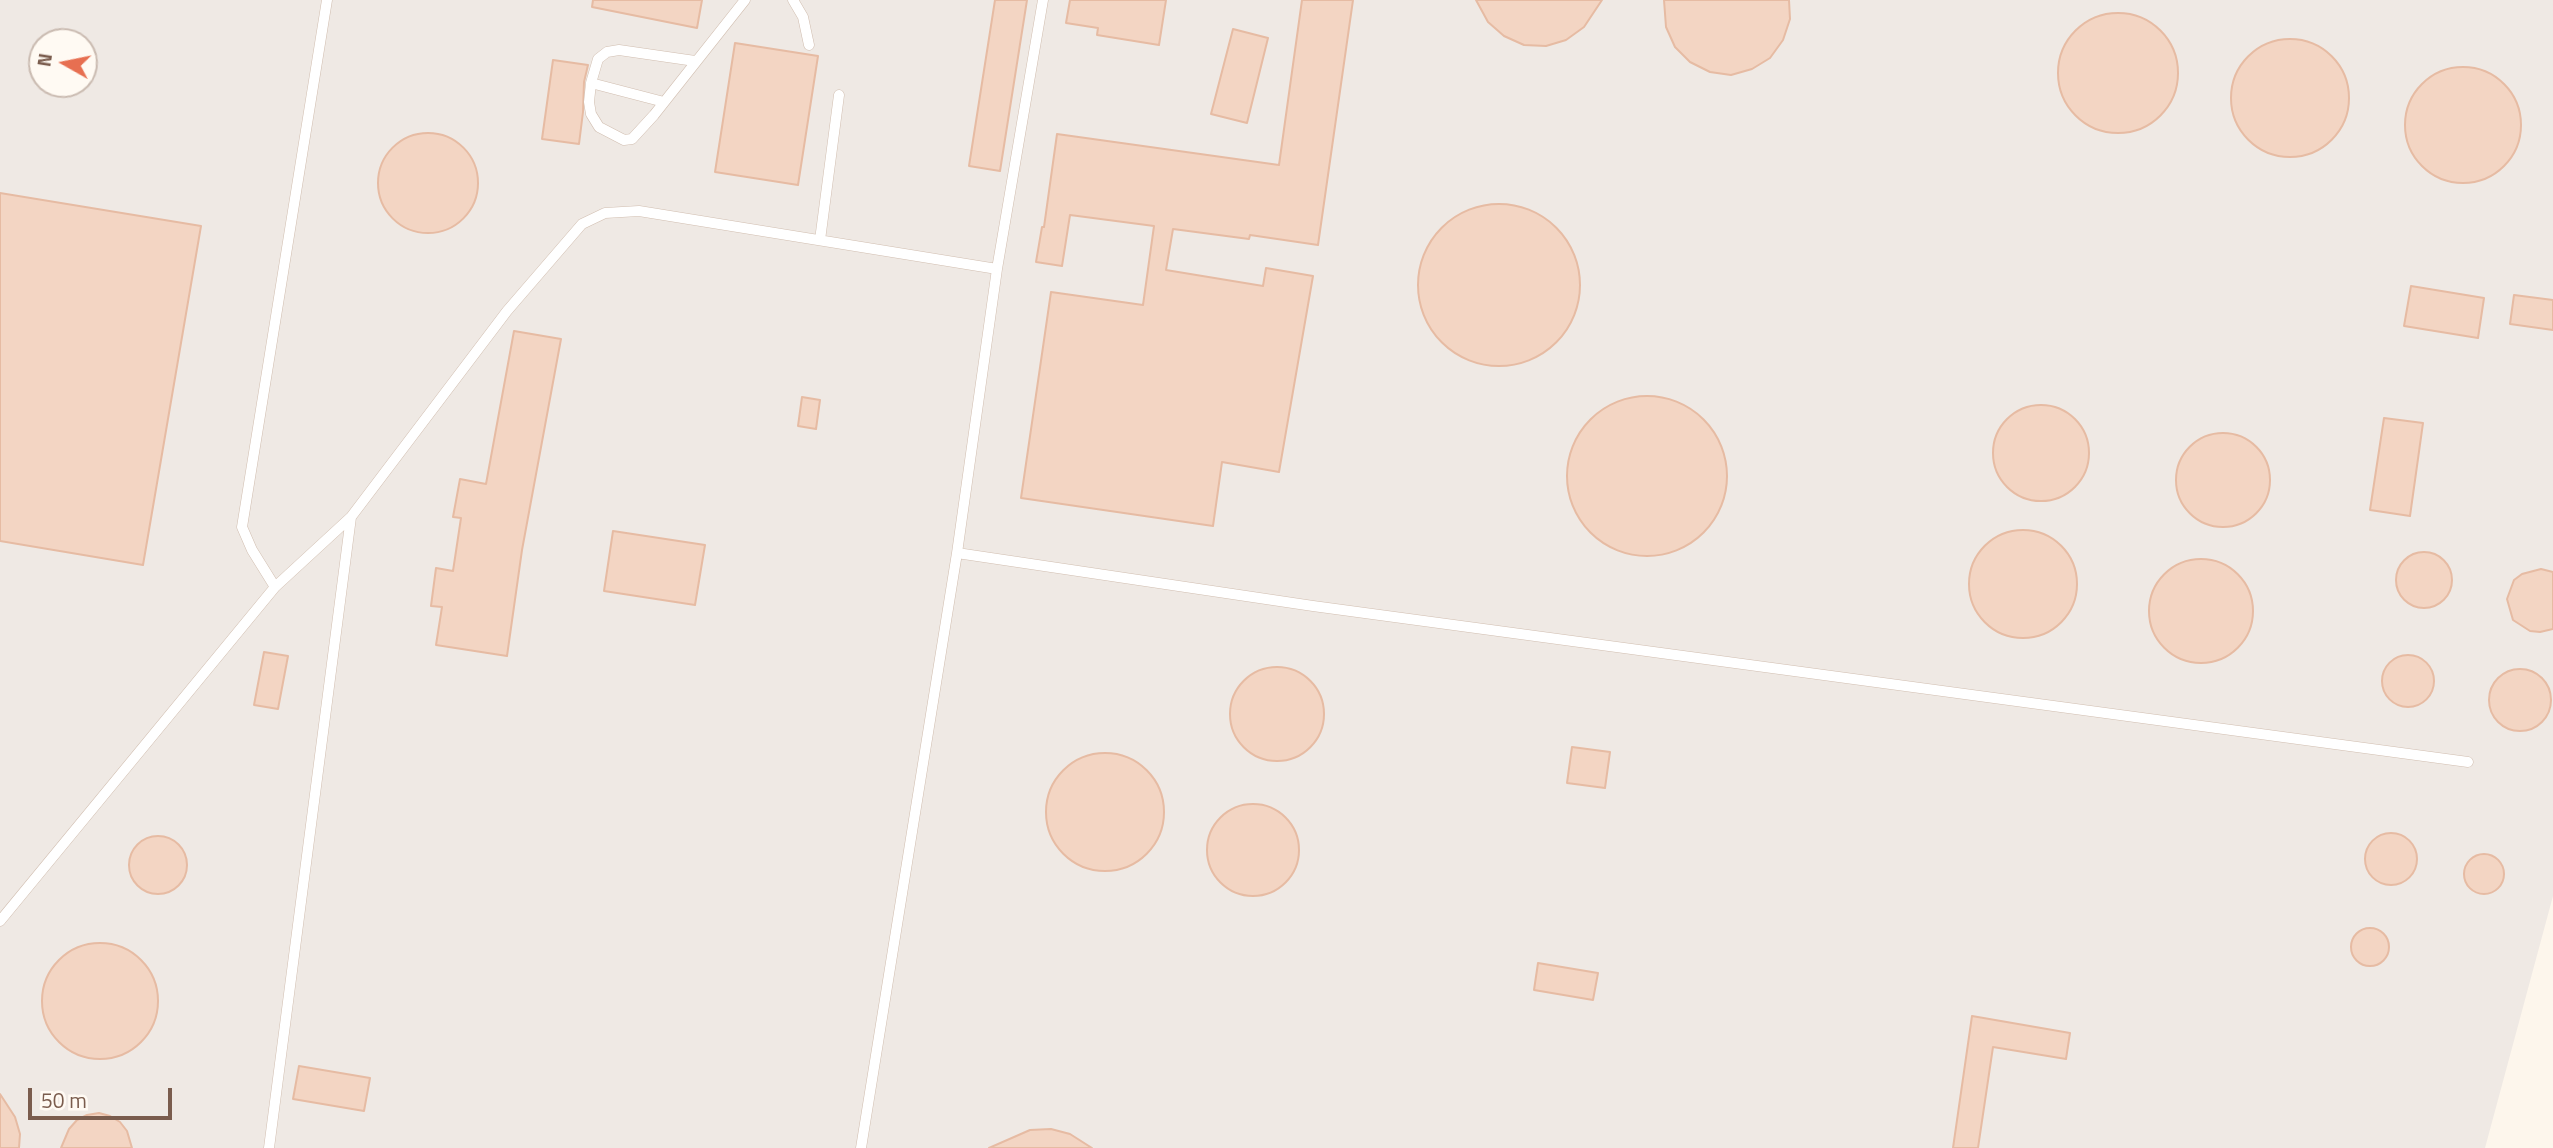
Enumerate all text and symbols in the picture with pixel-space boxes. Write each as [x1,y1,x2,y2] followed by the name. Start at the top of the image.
[28,28,98,98] north arrow
[28,51,59,69] text: N
[32,1074,175,1118] scale bar
[41,1084,87,1116] text: 50 m

